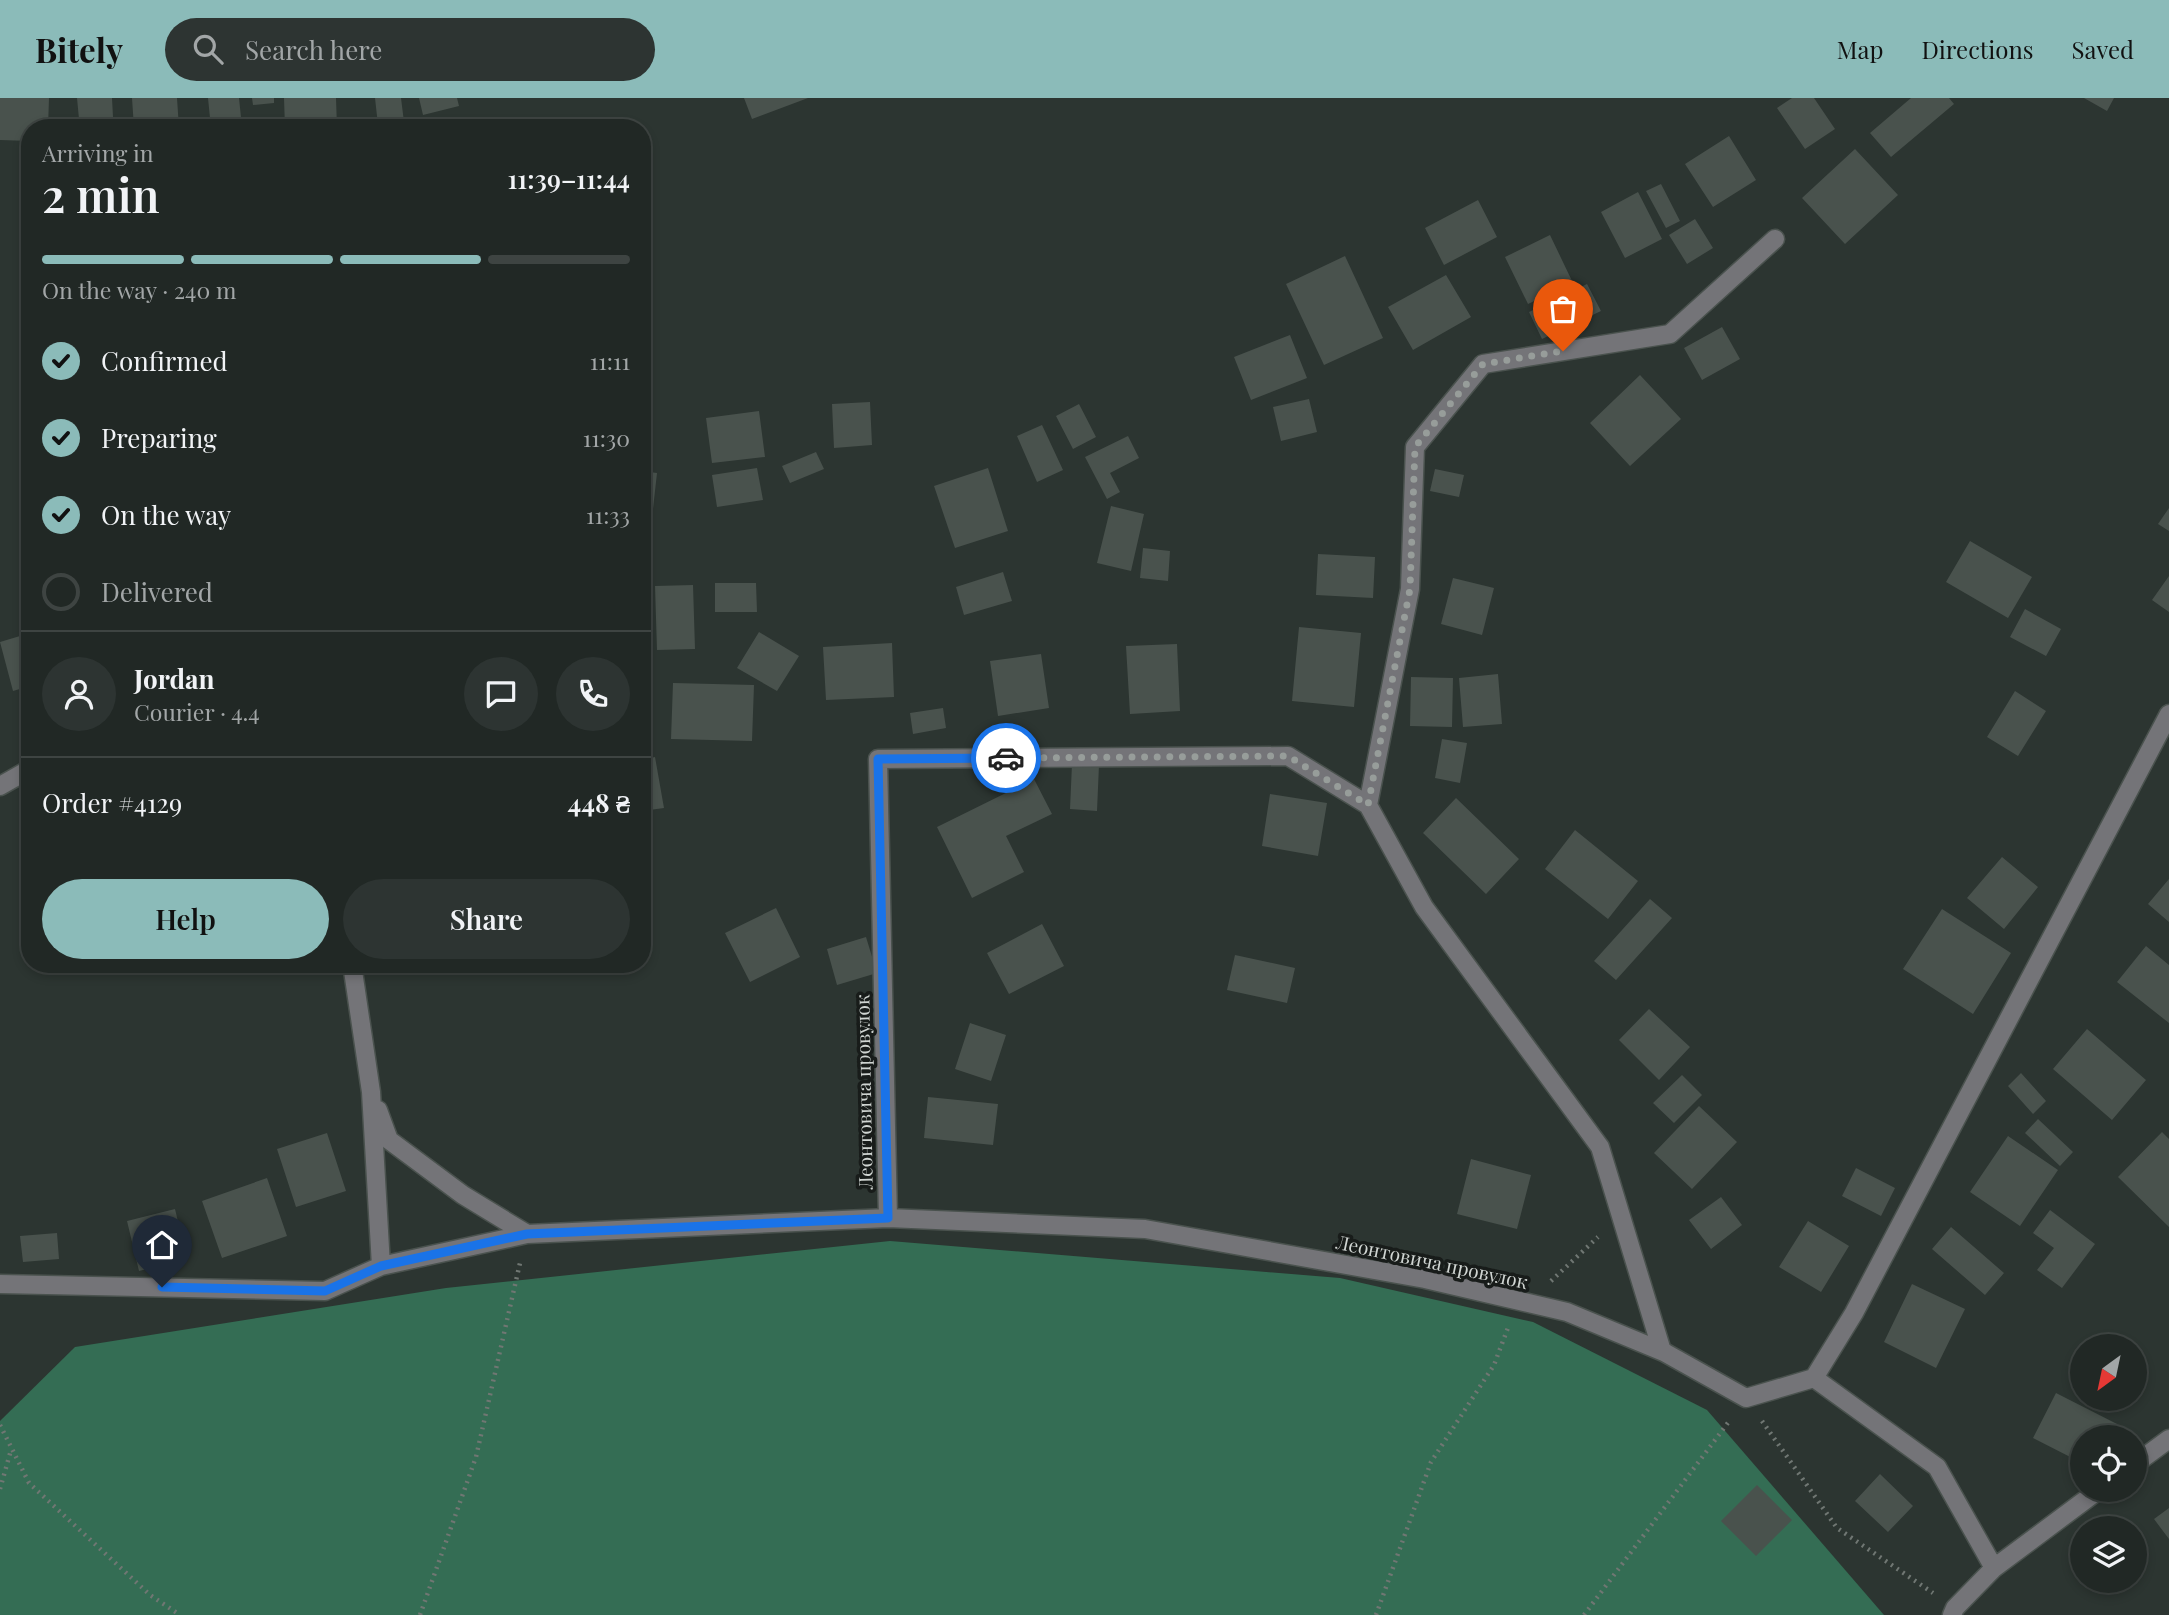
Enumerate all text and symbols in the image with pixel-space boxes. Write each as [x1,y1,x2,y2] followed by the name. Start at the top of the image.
[165,18,655,81] search box
[35,27,123,71] text: Bitely
[189,30,227,68] icon: search
[245,32,383,67] text: Search here
[1837,33,1883,65] text: Map
[1921,33,2034,65] text: Directions
[2072,33,2134,65] text: Saved
[42,137,154,168] text: Arriving in
[508,161,630,196] text: 11:39–11:44
[42,163,160,225] text: 2 min
[42,274,236,305] text: On the way · 240 m
[1533,279,1593,351] pin
[1544,290,1582,328] icon: bag
[42,342,80,380] icon: check
[101,343,228,378] text: Confirmed
[590,345,630,376] text: 11:11
[42,419,80,457] icon: check
[101,420,217,455] text: Preparing
[583,422,630,453] text: 11:30
[42,496,80,534] icon: check
[101,497,231,532] text: On the way
[586,499,630,530] text: 11:33
[101,574,213,609] text: Delivered
[42,657,116,731] button: person
[464,657,538,731] button: chat
[556,657,630,731] button: phone
[134,661,214,696] text: Jordan
[134,696,260,727] text: Courier · 4.4
[971,723,1041,793] courier
[987,739,1025,777] icon: car
[42,785,182,820] text: Order #4129
[567,785,630,820] text: 448 ₴
[42,879,329,959] button: Help
[343,879,630,959] button: Share
[848,994,878,1191] street label: Леонтовича провулок
[132,1215,192,1287] pin
[143,1226,181,1264] icon: home
[1333,1228,1531,1294] street label: Леонтовича провулок
[2070,1334,2147,1410] north arrow
[2070,1334,2147,1593] map controls
[2070,1425,2147,1502] button: locate
[2070,1516,2147,1593] button: layers

